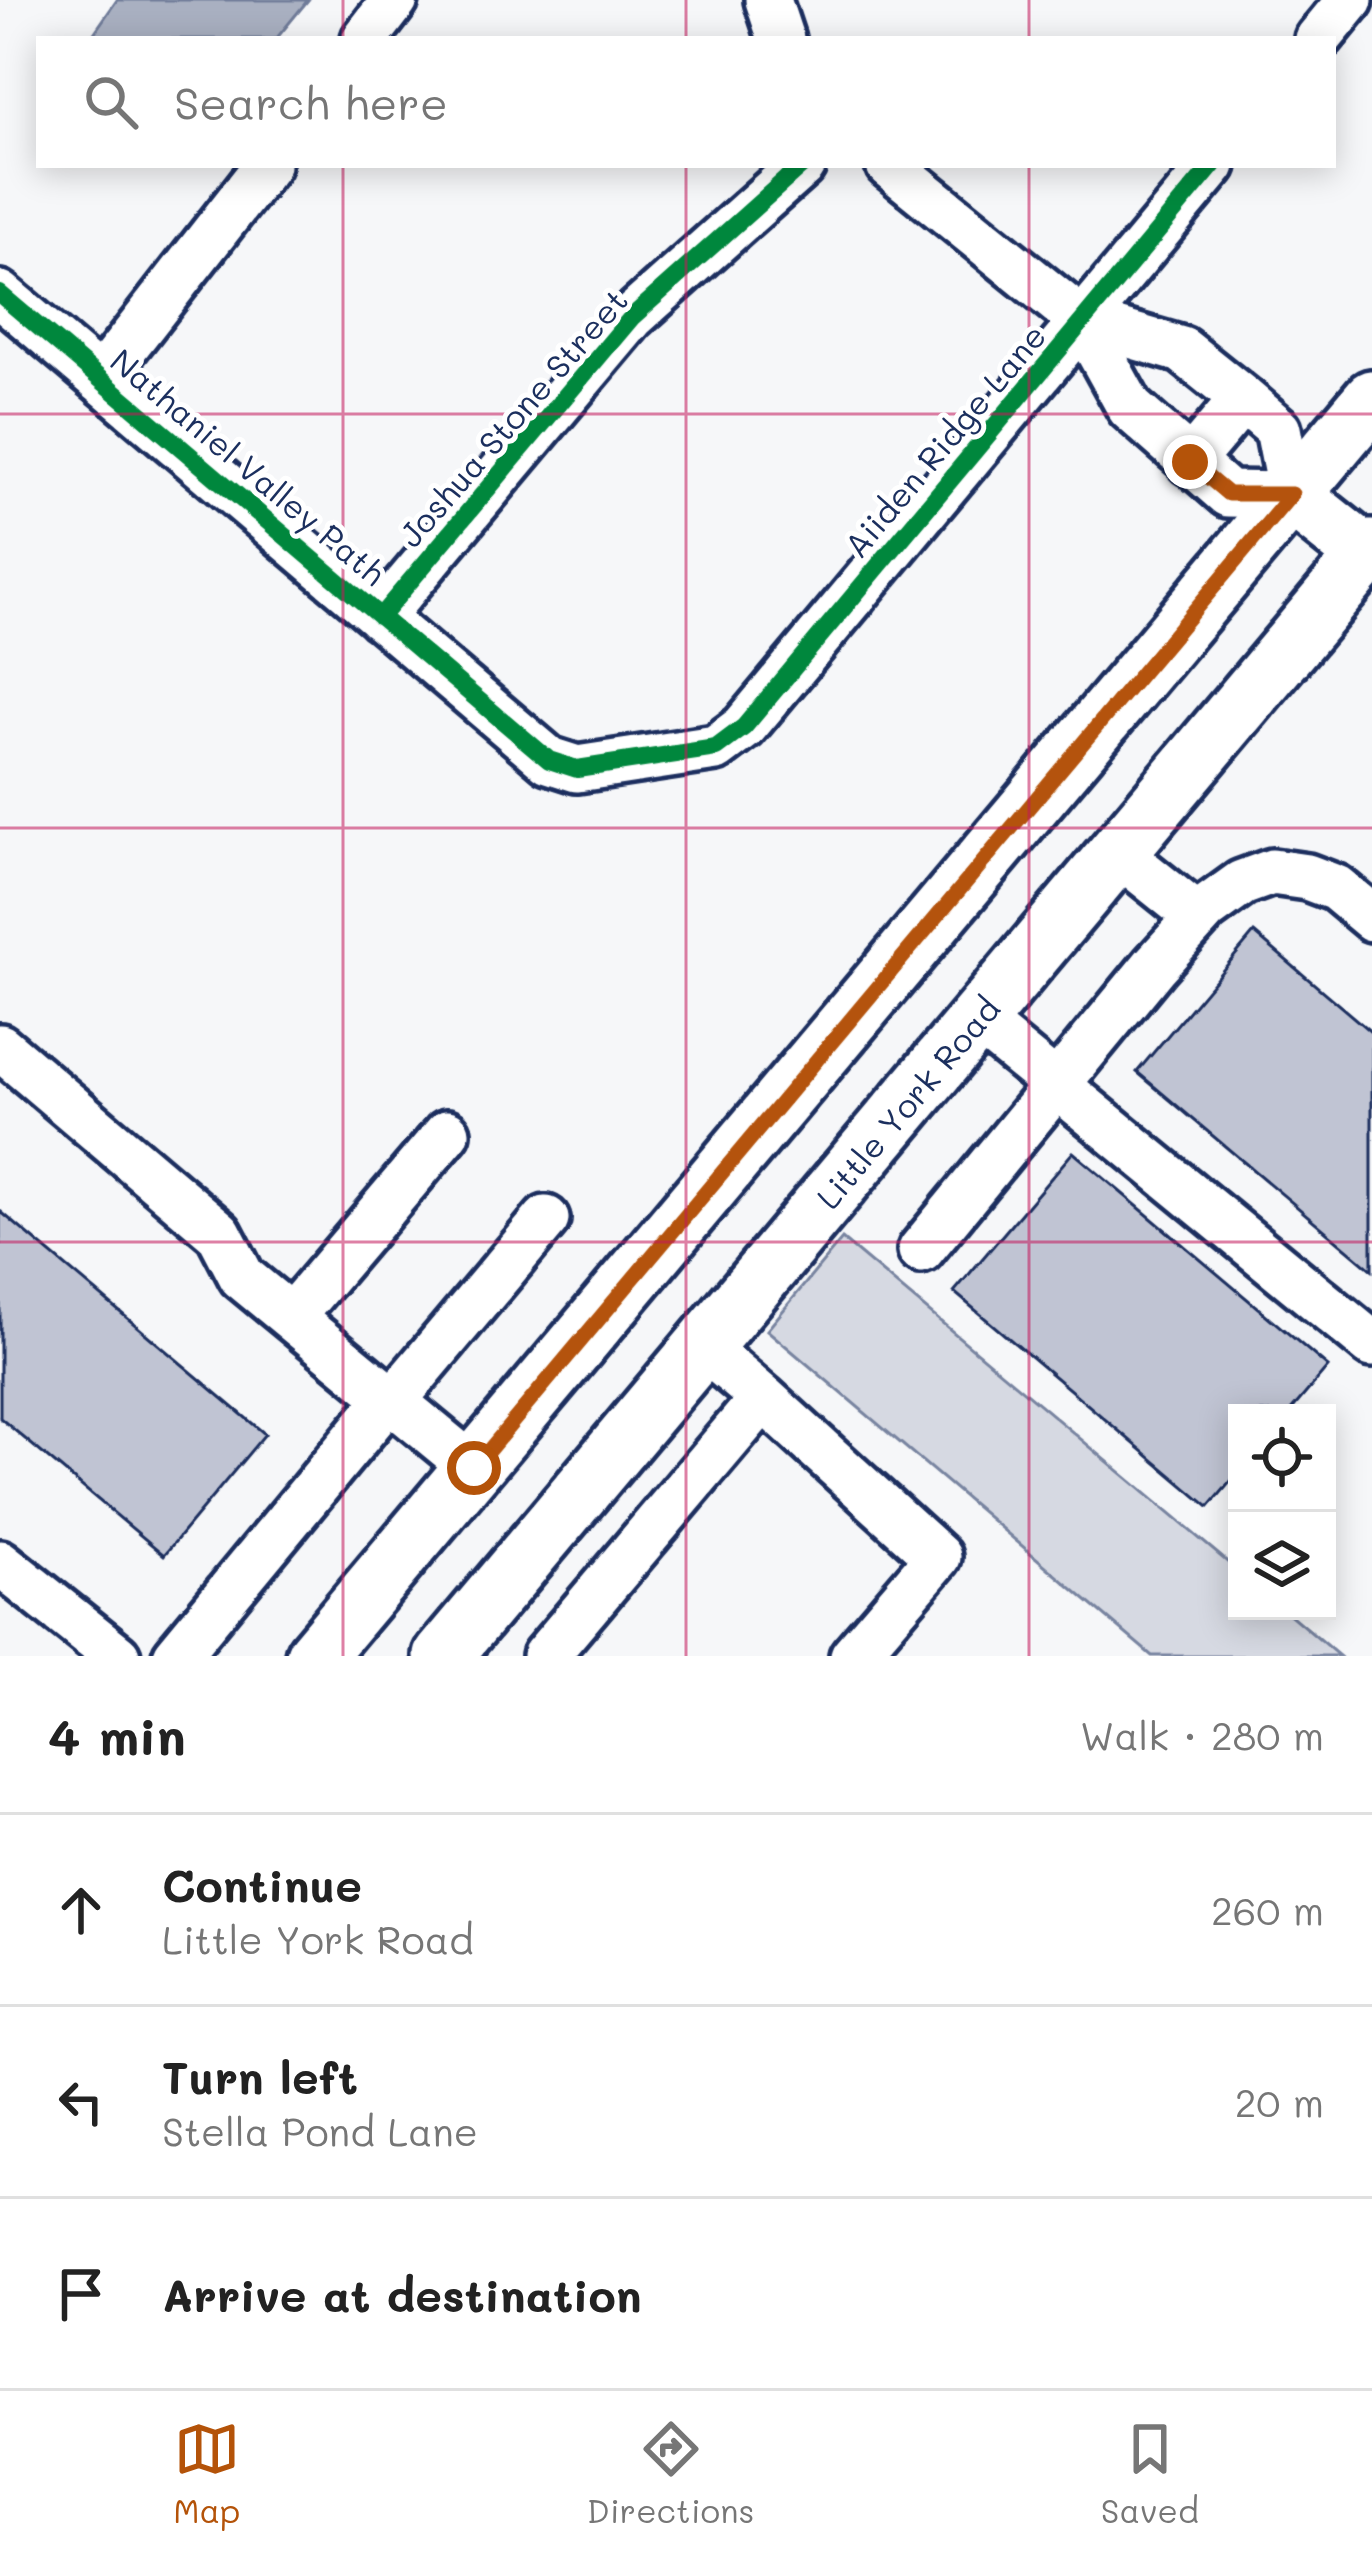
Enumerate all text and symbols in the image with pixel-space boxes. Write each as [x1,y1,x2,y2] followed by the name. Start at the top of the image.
[36,36,1336,168] search box
[78,69,144,135] icon: search
[174,73,448,131] text: Search here
[388,279,636,555] street label: Joshua Stone Street
[834,314,1054,566] street label: Aiiden Ridge Lane
[102,338,396,595] street label: Nathaniel Valley Path
[1163,435,1217,489] route end
[806,987,1008,1217] street label: Little York Road
[1228,1404,1336,1620] map controls
[1228,1404,1336,1512] button: locate
[447,1441,501,1495] route start
[1228,1512,1336,1620] button: layers
[48,1701,186,1768] text: 4 min
[1080,1709,1324,1760] text: Walk · 280 m
[162,1855,362,1913] text: Continue
[48,1877,114,1943] icon: ahead
[1211,1884,1324,1935] text: 260 m
[162,1913,474,1964] text: Little York Road
[162,2047,358,2105] text: Turn left
[48,2069,114,2135] icon: left
[1235,2076,1324,2127] text: 20 m
[162,2105,478,2156] text: Stella Pond Lane
[48,2261,114,2327] icon: arrive
[162,2265,642,2323] text: Arrive at destination
[173,2416,240,2531] tab: Map
[587,2416,754,2531] tab: Directions
[1101,2416,1199,2531] tab: Saved

